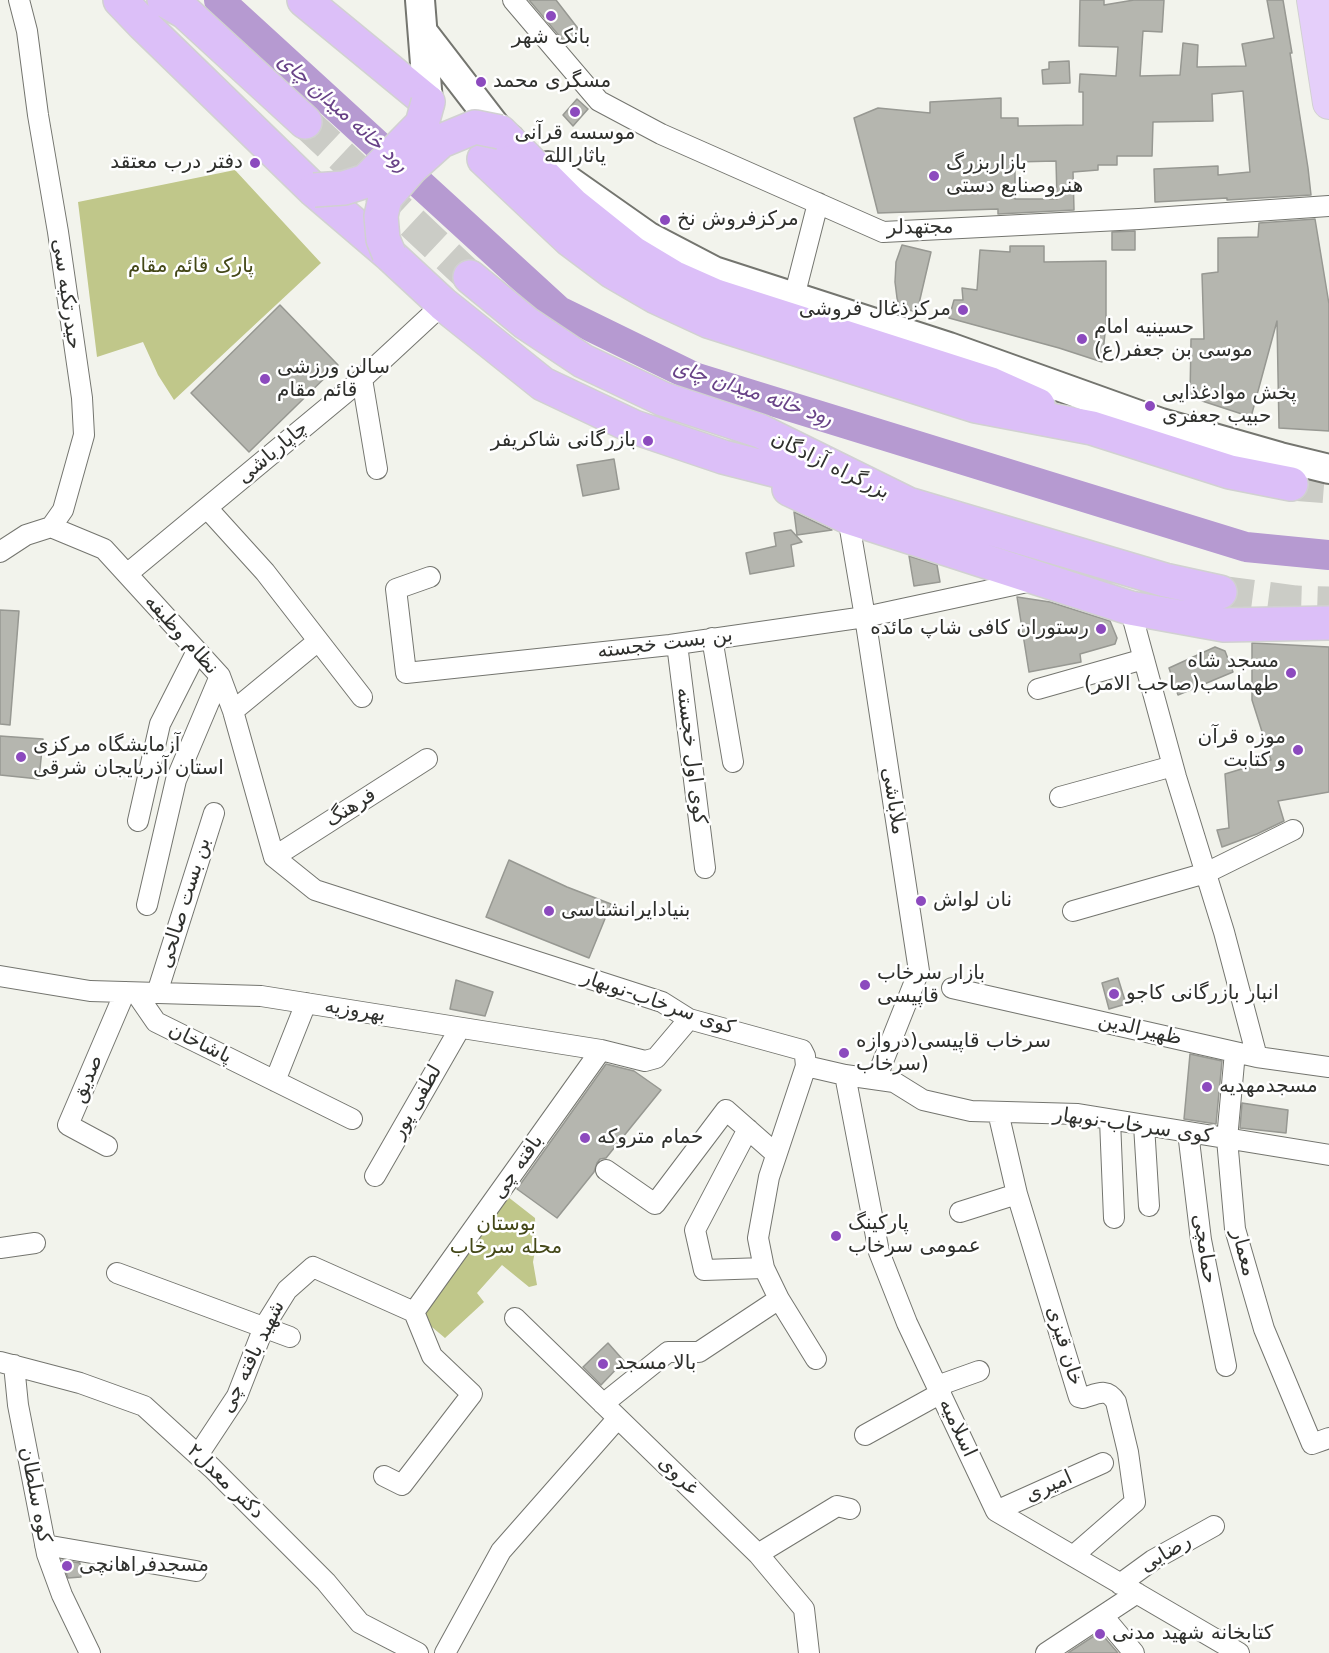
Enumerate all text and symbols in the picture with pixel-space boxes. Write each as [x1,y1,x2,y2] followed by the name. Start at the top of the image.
[544,9,558,23] marker: بانک شهر
[512,26,590,50] place label: بانک شهر
[273,48,413,178] water label: رود خانه میدان چای
[493,70,611,94] place label: مسگری محمد
[474,75,488,89] marker: مسگری محمد
[568,105,582,119] marker: موسسه قرآنی یاثارالله
[514,122,636,169] place label: موسسه قرآنی یاثارالله
[110,151,243,175] place label: دفتر درب معتقد
[946,152,1083,199] place label: بازاربزرگ هنروصنایع دستی
[248,156,262,170] marker: دفتر درب معتقد
[927,169,941,183] marker: بازاربزرگ هنروصنایع دستی
[677,208,799,232] place label: مرکزفروش نخ
[658,213,672,227] marker: مرکزفروش نخ
[887,215,953,241] street label: مجتهدلر
[46,237,86,351] street label: حیدرتکیه سی
[128,255,254,279] park label: پارک قائم مقام
[799,298,951,322] place label: مرکزذغال فروشی
[956,303,970,317] marker: مرکزذغال فروشی
[1094,316,1253,363] place label: حسینیه امام موسی بن جعفر(ع)
[1075,332,1089,346] marker: حسینیه امام موسی بن جعفر(ع)
[670,354,836,432] water label: رود خانه میدان چای
[277,356,390,403] place label: سالن ورزشی قائم مقام
[258,372,272,386] marker: سالن ورزشی قائم مقام
[1162,382,1297,429] place label: پخش موادغذایی حبیب جعفری
[1143,399,1157,413] marker: پخش موادغذایی حبیب جعفری
[233,417,313,489] street label: چاپارباشی
[767,427,893,505] street label: بزرگراه آزادگان
[491,429,636,453] place label: بازرگانی شاکریفر
[641,434,655,448] marker: بازرگانی شاکریفر
[139,590,223,680] street label: نظام وظیفه
[870,617,1089,641] place label: رستوران کافی شاپ مائده
[1094,622,1108,636] marker: رستوران کافی شاپ مائده
[596,624,734,664] street label: بن بست خجسته
[1084,650,1279,697] place label: مسجد شاه طهماسب(صاحب الامر)
[1284,666,1298,680] marker: مسجد شاه طهماسب(صاحب الامر)
[671,686,711,826] street label: کوی اول خجسته
[1198,726,1286,773] place label: موزه قرآن و کتابت
[33,734,224,781] place label: آزمایشگاه مرکزی استان آذربایجان شرقی
[1291,743,1305,757] marker: موزه قرآن و کتابت
[14,750,28,764] marker: آزمایشگاه مرکزی استان آذربایجان شرقی
[876,766,910,836] street label: ملاباشی
[321,783,381,833] street label: فرهنگ
[154,835,216,971] street label: بن بست صالحی
[933,889,1012,913] place label: نان لواش
[914,894,928,908] marker: نان لواش
[561,899,690,923] place label: بنیادایرانشناسی
[542,904,556,918] marker: بنیادایرانشناسی
[877,962,985,1009] place label: بازار سرخاب قاپیسی
[578,966,738,1040] street label: کوی سرخاب-نوبهار
[858,978,872,992] marker: بازار سرخاب قاپیسی
[1126,982,1279,1006] place label: انبار بازرگانی کاجو
[1107,987,1121,1001] marker: انبار بازرگانی کاجو
[323,994,387,1028] street label: بهروزیه
[1096,1009,1184,1051] street label: ظهیرالدین
[164,1018,236,1070] street label: پاشاخان
[856,1030,1051,1077] place label: سرخاب قاپیسی(دروازه سرخاب)
[837,1046,851,1060] marker: سرخاب قاپیسی(دروازه سرخاب)
[67,1051,109,1107] street label: صدیق
[386,1061,448,1143] street label: لطفی پور
[1219,1075,1318,1099] place label: مسجدمهدیه
[1200,1080,1214,1094] marker: مسجدمهدیه
[1052,1103,1214,1149] street label: کوی سرخاب-نوبهار
[597,1126,703,1150] place label: حمام متروکه
[487,1130,549,1204] street label: بافته چی
[578,1131,592,1145] marker: حمام متروکه
[848,1212,981,1259] place label: پارکینگ عمومی سرخاب
[1187,1212,1221,1286] street label: حمامچی
[450,1213,562,1260] park label: بوستان محله سرخاب
[1225,1227,1261,1279] street label: معمار
[829,1229,843,1243] marker: پارکینگ عمومی سرخاب
[215,1297,291,1417] street label: شهید بافته چی
[1041,1303,1087,1389] street label: خان قیزی
[615,1352,696,1376] place label: بالا مسجد
[596,1357,610,1371] marker: بالا مسجد
[933,1395,981,1461] street label: اسلامیه
[181,1439,269,1525] street label: دکتر معدل۲
[14,1445,56,1545] street label: کوه سلطان
[653,1451,703,1501] street label: غروی
[1022,1466,1076,1508] street label: امیری
[1136,1530,1196,1578] street label: رضایی
[79,1554,209,1578] place label: مسجدفراهانچی
[60,1559,74,1573] marker: مسجدفراهانچی
[1112,1622,1273,1646] place label: کتابخانه شهید مدنی
[1093,1627,1107,1641] marker: کتابخانه شهید مدنی

